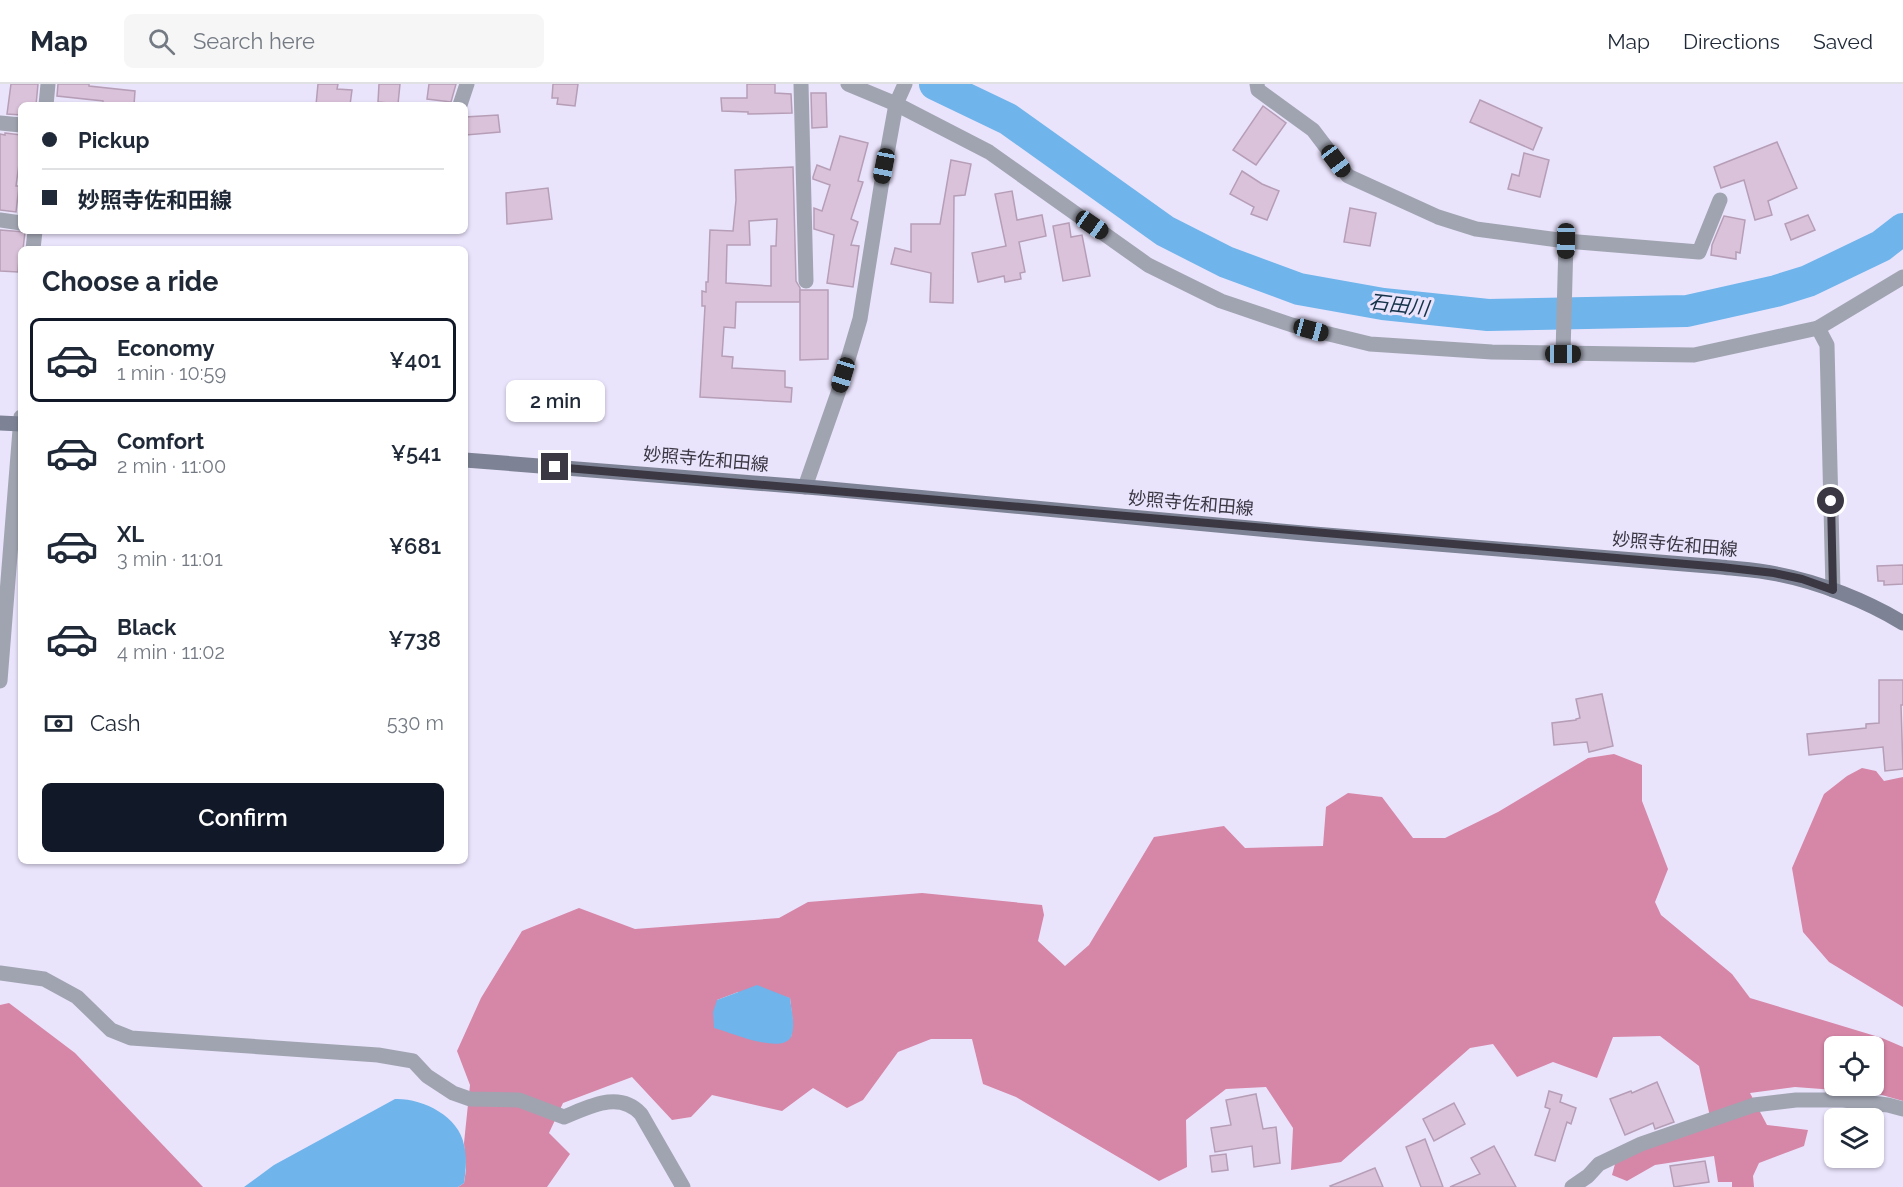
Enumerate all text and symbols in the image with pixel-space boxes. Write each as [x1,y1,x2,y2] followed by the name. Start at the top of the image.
[124,14,544,68] search box
[30,25,88,58] text: Map
[145,25,178,58] icon: search
[193,28,315,54] text: Search here
[1607,29,1650,54] text: Map
[1683,29,1780,54] text: Directions
[1813,29,1873,54] text: Saved
[78,127,150,153] text: Pickup
[1318,141,1354,181] car
[872,147,896,185] car
[78,187,232,213] text: 妙照寺佐和田線
[1072,207,1112,243] car
[1557,223,1575,259] car
[42,266,218,297] text: Choose a ride
[1368,289,1432,321] water label: 石田川
[1291,317,1331,343] car
[45,333,99,387] icon: car
[117,335,215,361] text: Economy
[1545,345,1581,363] car
[389,347,441,373] text: ¥401
[829,355,857,395] car
[117,361,226,385] text: 1 min · 10:59
[506,380,604,422] callout: 2 min
[530,389,581,413] text: 2 min
[45,426,99,480] icon: car
[117,428,204,454] text: Comfort
[391,440,441,466] text: ¥541
[642,443,770,475] street label: 妙照寺佐和田線
[541,453,568,480] route end
[117,454,226,478] text: 2 min · 11:00
[1127,487,1255,519] street label: 妙照寺佐和田線
[1817,487,1844,514] route start
[45,519,99,573] icon: car
[117,521,144,547] text: XL
[1611,528,1739,560] street label: 妙照寺佐和田線
[389,533,441,559] text: ¥681
[117,547,223,571] text: 3 min · 11:01
[45,612,99,666] icon: car
[117,614,176,640] text: Black
[388,626,441,652] text: ¥738
[117,640,225,664] text: 4 min · 11:02
[42,707,75,740] icon: cash
[90,710,141,736] text: Cash
[387,711,444,735] text: 530 m
[42,783,444,852] button: Confirm
[1824,1036,1884,1168] map controls
[1824,1036,1884,1096] button: locate
[1824,1108,1884,1168] button: layers

